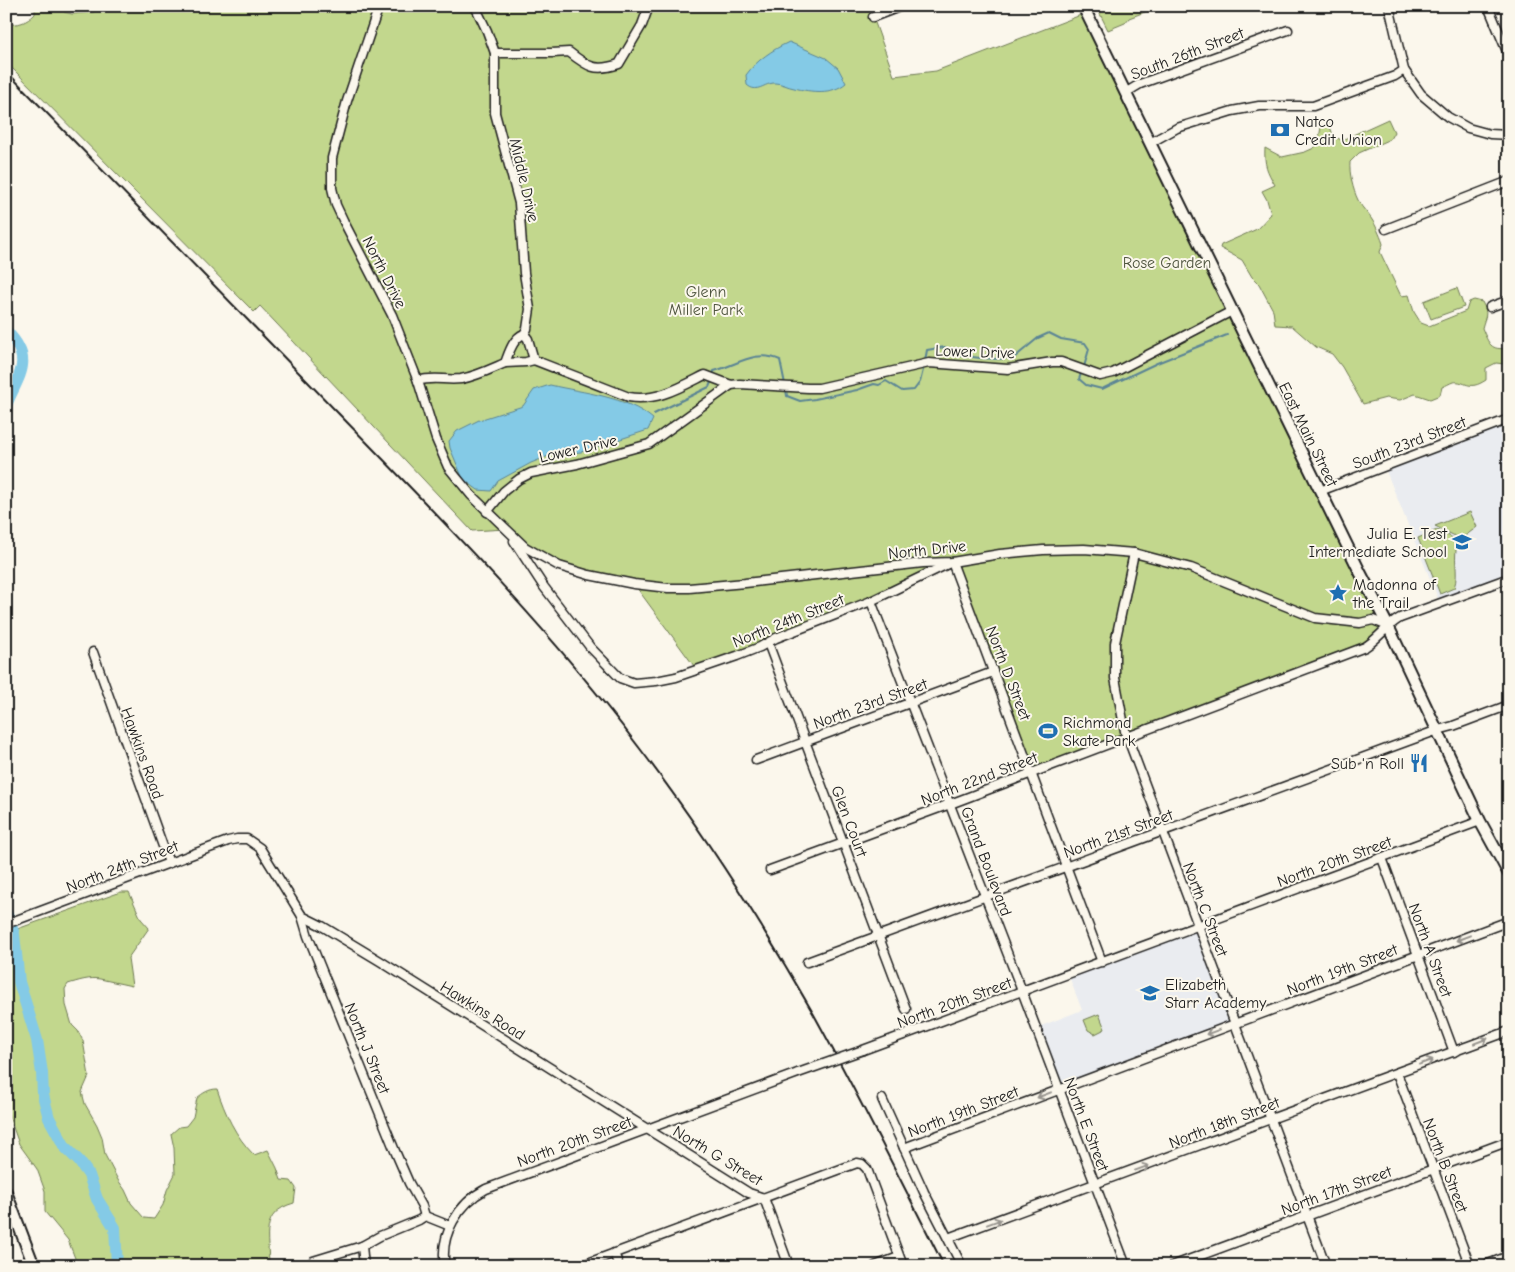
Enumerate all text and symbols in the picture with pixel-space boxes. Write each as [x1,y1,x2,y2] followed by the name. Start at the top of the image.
[1128,24,1247,84] street label: South 26th Street
[1295,113,1382,149] place label: Natco Credit Union
[1269,119,1291,141] bank icon: Natco Credit Union
[506,137,542,224] street label: Middle Drive
[358,233,410,311] street label: North Drive
[1123,254,1211,272] park label: Rose Garden
[669,283,743,319] park label: Glenn Miller Park
[935,342,1015,362] street label: Lower Drive
[1275,379,1341,490] street label: East Main Street
[1350,413,1469,473] street label: South 23rd Street
[537,431,619,467] street label: Lower Drive
[1309,525,1447,561] place label: Julia E. Test Intermediate School
[1451,531,1473,553] school or university icon: Julia E. Test Intermediate School
[887,537,967,563] street label: North Drive
[1352,576,1437,612] place label: Madonna of the Trail
[1327,582,1349,604] place icon: Madonna of the Trail
[730,590,847,651] street label: North 24th Street
[982,624,1034,723] street label: North D Street
[811,675,930,733] street label: North 23rd Street
[117,705,167,802] street label: Hawkins Road
[1063,714,1136,750] place label: Richmond Skate Park
[1037,720,1059,742] sports icon: Richmond Skate Park
[919,748,1041,809] street label: North 22nd Street
[1408,752,1430,774] restaurant icon: Sub 'n Roll
[1331,755,1404,773] place label: Sub 'n Roll
[827,783,871,860] street label: Glen Court
[957,804,1015,918] street label: Grand Boulevard
[1061,806,1176,862] street label: North 21st Street
[1275,833,1394,891] street label: North 20th Street
[64,837,181,897] street label: North 24th Street
[1179,860,1231,959] street label: North C Street
[1405,901,1456,1000] street label: North A Street
[1456,934,1471,943] one-way arrow
[1284,940,1401,999] street label: North 19th Street
[895,974,1014,1032] street label: North 20th Street
[1165,976,1267,1012] place label: Elizabeth Starr Academy
[437,978,528,1044] street label: Hawkins Road
[1139,982,1161,1004] school or university icon: Elizabeth Starr Academy
[341,1000,394,1097] street label: North J Street
[1205,1028,1221,1037] one-way arrow
[1473,1036,1489,1045] one-way arrow
[1417,1057,1433,1066] one-way arrow
[1060,1075,1112,1174] street label: North E Street
[905,1082,1022,1141] street label: North 19th Street
[1037,1091,1052,1100] one-way arrow
[1167,1093,1283,1152] street label: North 18th Street
[515,1113,634,1171] street label: North 20th Street
[1419,1116,1471,1215] street label: North B Street
[670,1122,766,1190] street label: North G Street
[1279,1162,1394,1219] street label: North 17th Street
[1133,1163,1149,1172] one-way arrow
[986,1217,1001,1226] one-way arrow

